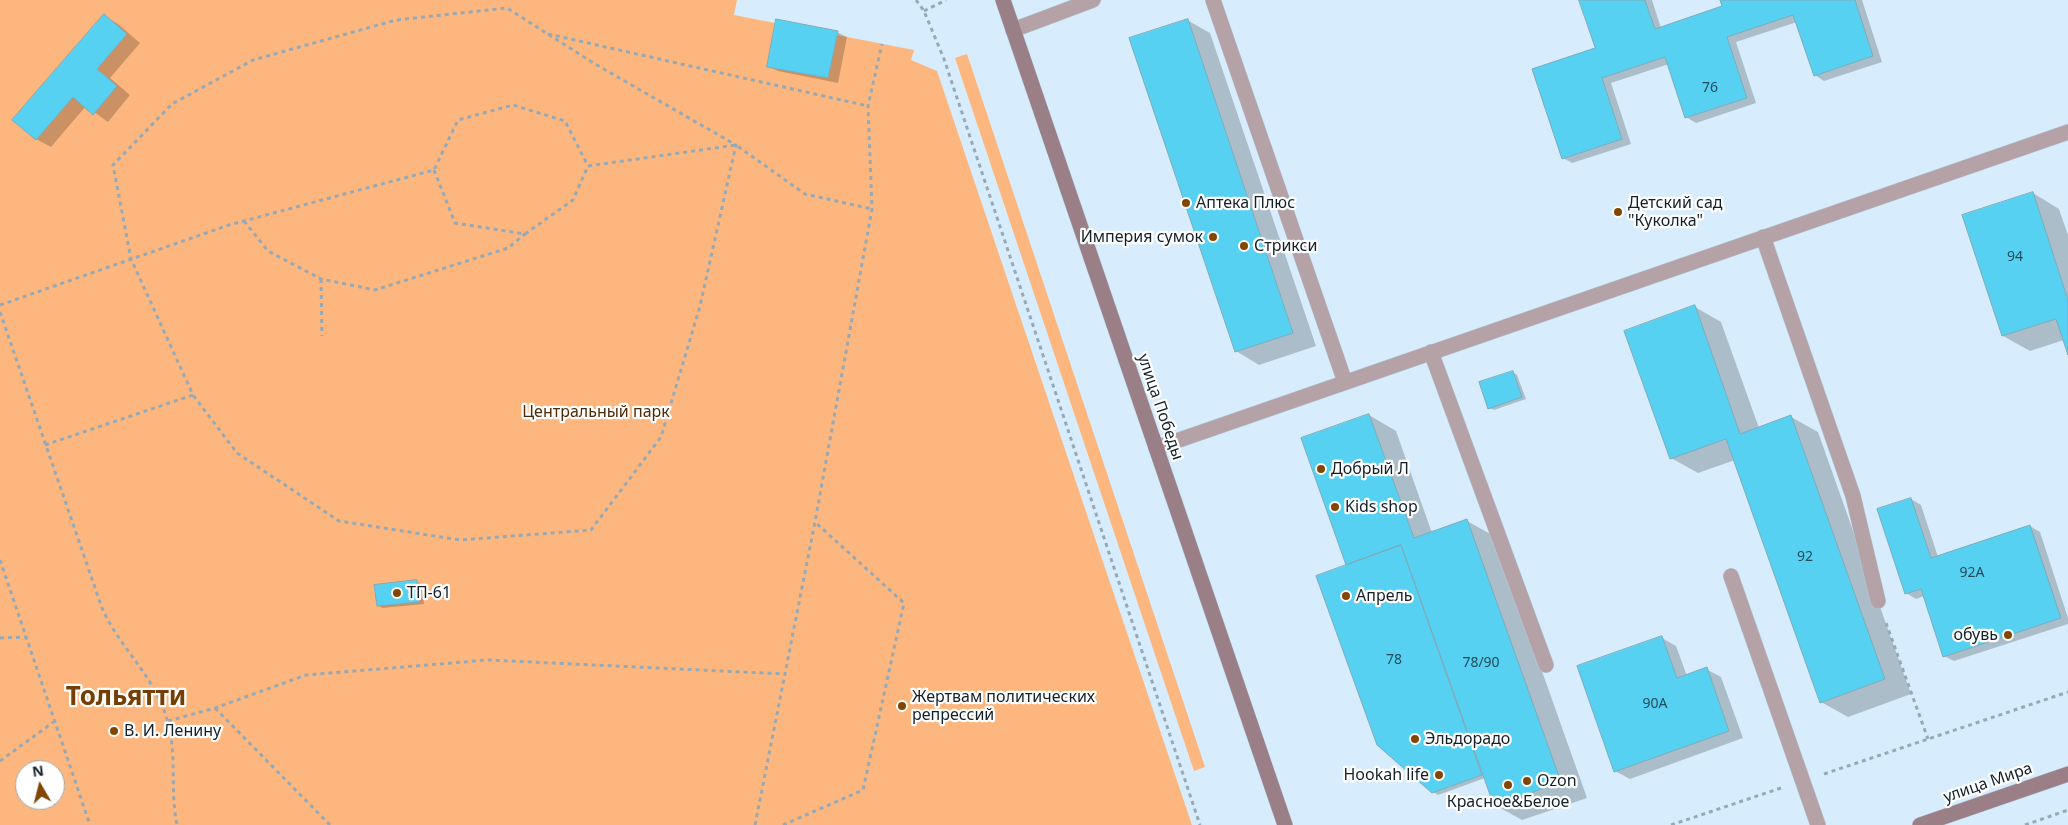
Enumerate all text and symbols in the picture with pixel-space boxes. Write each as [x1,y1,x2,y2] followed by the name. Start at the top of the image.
[1702,80,1718,96] house number: 76
[1196,193,1295,213] place label: Аптека Плюс
[1628,193,1723,231] place label: Детский сад "Куколка"
[1180,197,1192,209] marker: Аптека Плюс
[1612,206,1624,218] marker: Детский сад "Куколка"
[1081,227,1203,247] place label: Империя сумок
[1207,231,1219,243] marker: Империя сумок
[1254,236,1317,256] place label: Стрикси
[1238,240,1250,252] marker: Стрикси
[2007,249,2023,265] house number: 94
[1133,351,1187,463] street label: улица Победы
[522,402,670,422] park label: Центральный парк
[1331,459,1409,479] place label: Добрый Л
[1315,463,1327,475] marker: Добрый Л
[1345,497,1418,517] place label: Kids shop
[1329,501,1341,513] marker: Kids shop
[1797,549,1813,565] house number: 92
[1960,565,1984,581] house number: 92А
[407,583,451,603] place label: ТП-61
[1356,586,1413,606] place label: Апрель
[391,587,403,599] marker: ТП-61
[1340,590,1352,602] marker: Апрель
[1954,625,1998,645] place label: обувь
[2002,629,2014,641] marker: обувь
[1386,652,1402,668] house number: 78
[1462,655,1500,671] house number: 78/90
[66,682,186,714] district label: Тольятти
[912,687,1095,725] place label: Жертвам политических репрессий
[1643,696,1667,712] house number: 90А
[896,700,908,712] marker: Жертвам политических репрессий
[124,721,221,741] place label: В. И. Ленину
[108,725,120,737] marker: В. И. Ленину
[1425,729,1510,749] place label: Эльдорадо
[1409,733,1421,745] marker: Эльдорадо
[1941,759,2035,807] street label: улица Мира
[15,760,65,810] north arrow
[31,760,45,781] text: N
[1343,765,1429,785] place label: Hookah life
[1433,769,1445,781] marker: Hookah life
[1537,771,1577,791] place label: Ozon
[1521,775,1533,787] marker: Ozon
[1502,779,1514,791] marker: Красное&Белое
[1447,792,1569,812] place label: Красное&Белое

